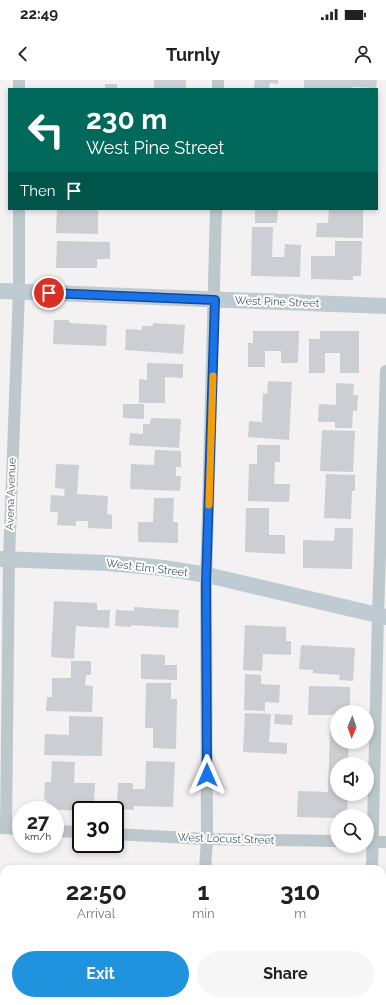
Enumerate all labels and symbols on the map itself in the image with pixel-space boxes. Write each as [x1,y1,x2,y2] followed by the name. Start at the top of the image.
[32,276,66,310] pin
[235,294,320,310] street label: West Pine Street
[3,457,19,531] street label: Avena Avenue
[105,557,189,579] street label: West Elm Street
[330,705,374,749] north arrow
[186,754,228,796] position arrow
[72,801,124,853] speed limit sign: 30
[177,831,275,847] street label: West Locust Street

